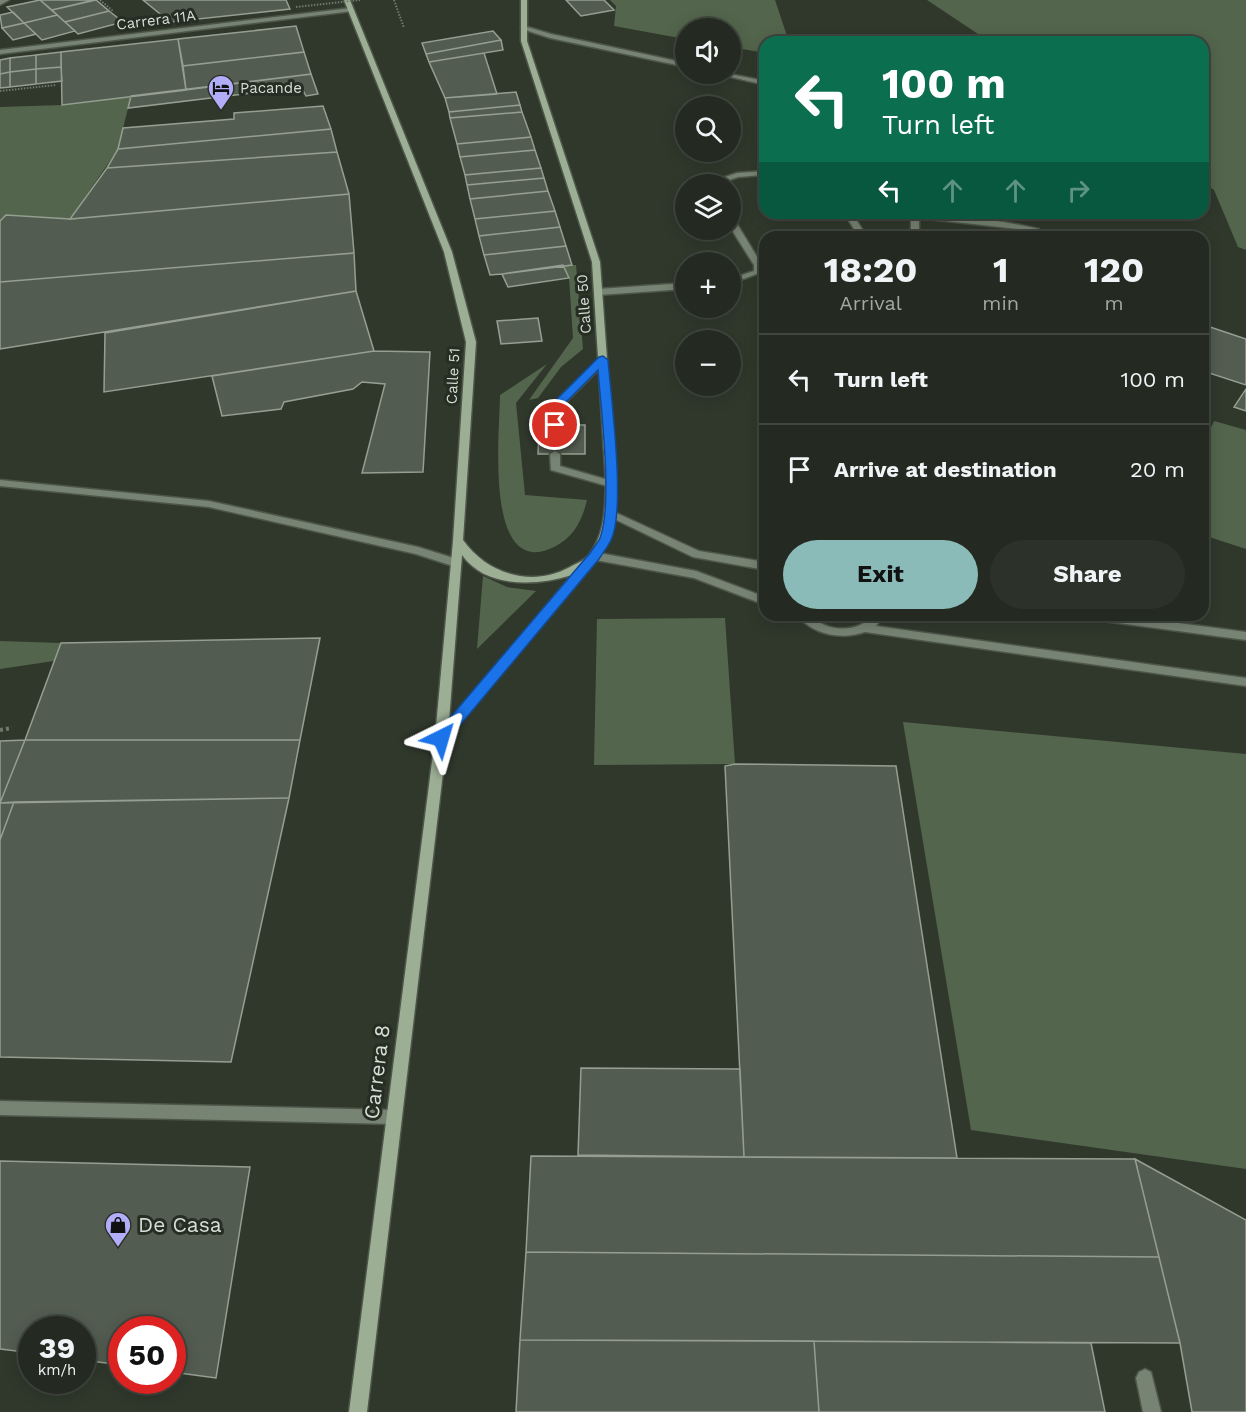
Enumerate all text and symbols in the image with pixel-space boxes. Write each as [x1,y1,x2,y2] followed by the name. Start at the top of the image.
[115,6,197,34] street label: Carrera 11A
[675,18,741,396] map controls
[675,18,741,84] button: sound
[882,59,1006,108] text: 100 m
[783,60,861,138] icon: left
[206,73,236,111] hotel icon: Pacande
[240,79,302,97] place label: Pacande
[675,96,741,162] button: search
[882,109,994,141] text: Turn left
[675,174,741,240] button: layers
[873,174,906,207] icon: left
[936,174,969,207] icon: ahead
[999,174,1032,207] icon: ahead
[1062,174,1095,207] icon: right
[824,249,917,291] text: 18:20
[993,249,1008,291] text: 1
[1084,249,1144,291] text: 120
[675,252,741,318] button: +
[573,274,595,334] street label: Calle 50
[839,291,902,315] text: Arrival
[982,291,1019,315] text: min
[1105,291,1124,315] text: m
[675,330,741,396] button: −
[443,347,463,405] street label: Calle 51
[783,363,816,396] icon: left
[834,367,928,392] text: Turn left
[1121,367,1185,392] text: 100 m
[529,399,580,450] pin
[538,408,571,441] icon: arrive
[783,453,816,486] icon: arrive
[834,457,1057,482] text: Arrive at destination
[1130,457,1185,482] text: 20 m
[783,540,978,609] button: Exit
[990,540,1185,609] button: Share
[409,706,473,770] position arrow
[358,1023,395,1121] street label: Carrera 8
[103,1210,133,1248] shop icon: De Casa
[138,1212,222,1237] place label: De Casa
[108,1316,186,1394] speed limit sign: 50
[39,1330,75,1365] text: 39
[38,1361,76,1379] text: km/h

